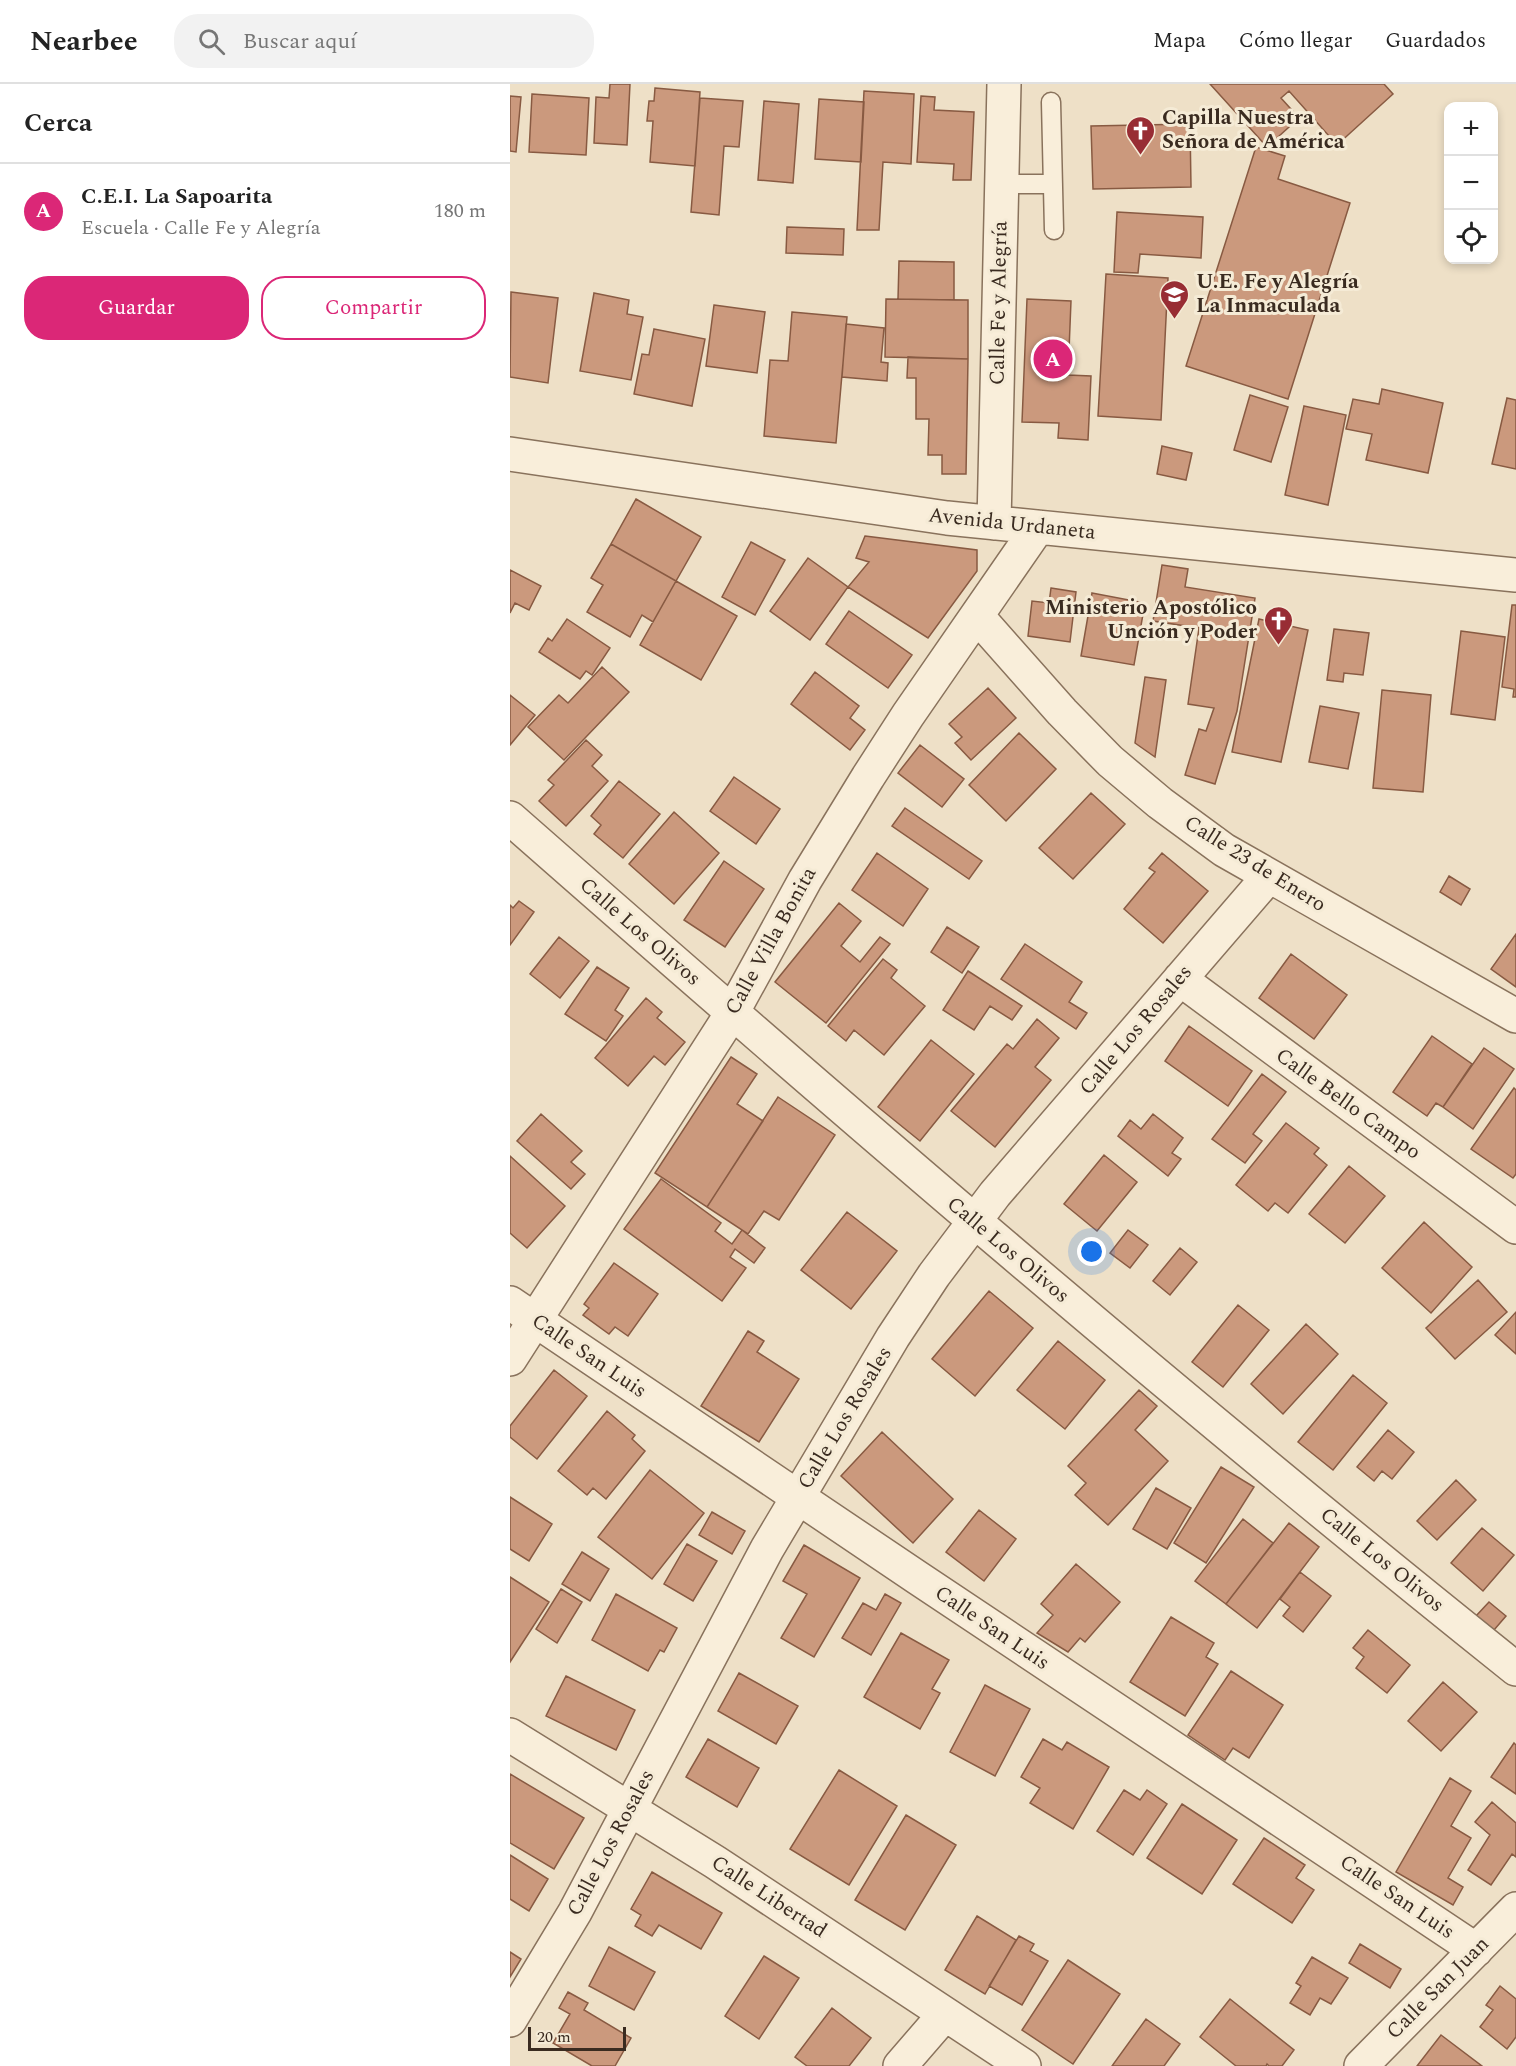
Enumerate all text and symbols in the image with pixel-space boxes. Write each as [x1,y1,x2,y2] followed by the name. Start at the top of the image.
[174,14,594,68] search box
[30,20,138,63] text: Nearbee
[195,25,228,58] icon: search
[243,25,357,58] text: Buscar aquí
[1153,25,1206,57] text: Mapa
[1239,25,1352,57] text: Cómo llegar
[1385,25,1486,57] text: Guardados
[1162,102,1345,158] place label: Capilla Nuestra Señora de América
[1444,102,1498,264] map controls
[1444,102,1498,156] button: +
[24,103,92,143] text: Cerca
[1125,114,1157,156] church icon: Capilla Nuestra Señora de América
[1444,156,1498,210] button: −
[81,180,272,213] text: C.E.I. La Sapoarita
[36,196,51,226] text: A
[434,196,486,226] text: 180 m
[1444,210,1498,264] button: locate
[81,213,320,243] text: Escuela · Calle Fe y Alegría
[982,220,1016,386] street label: Calle Fe y Alegría
[1196,266,1359,322] place label: U.E. Fe y Alegría La Inmaculada
[24,276,249,340] button: Guardar
[261,276,486,340] button: Compartir
[1159,278,1191,320] school or university icon: U.E. Fe y Alegría La Inmaculada
[1034,336,1072,382] pin: A
[927,499,1098,549] street label: Avenida Urdaneta
[1045,592,1257,648] place label: Ministerio Apostólico Unción y Poder
[1262,604,1294,646] church icon: Ministerio Apostólico Unción y Poder
[1178,807,1332,921] street label: Calle 23 de Enero
[717,860,825,1021] street label: Calle Villa Bonita
[572,870,708,994] street label: Calle Los Olivos
[1072,958,1200,1102] street label: Calle Los Rosales
[1269,1040,1427,1168] street label: Calle Bello Campo
[939,1189,1077,1311] street label: Calle Los Olivos
[1077,1237,1106,1266] your location
[525,1305,653,1407] street label: Calle San Luis
[790,1340,900,1496] street label: Calle Los Rosales
[1313,1500,1451,1620] street label: Calle Los Olivos
[928,1577,1056,1679] street label: Calle San Luis
[559,1764,663,1922] street label: Calle Los Rosales
[1333,1846,1461,1948] street label: Calle San Luis
[705,1847,833,1947] street label: Calle Libertad
[1379,1929,1497,2047] street label: Calle San Juan
[528,2024,626,2052] scale bar
[537,2025,571,2049] text: 20 m

